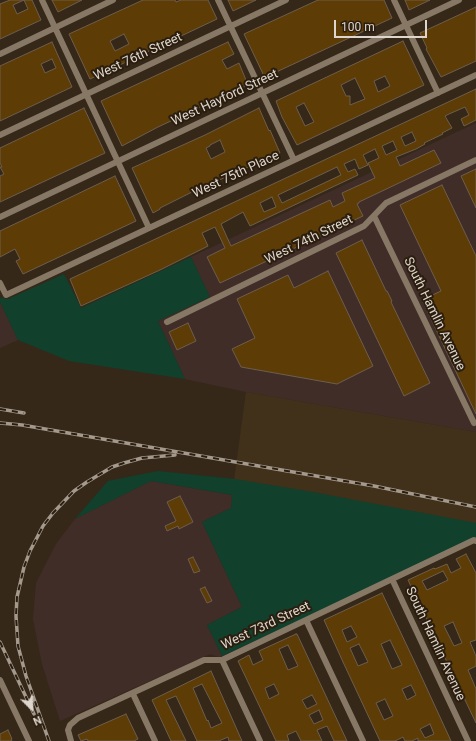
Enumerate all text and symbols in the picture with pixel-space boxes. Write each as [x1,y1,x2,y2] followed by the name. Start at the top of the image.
[336,12,429,38] scale bar
[341,20,375,34] text: 100 m
[91,30,185,84] street label: West 76th Street
[169,66,281,130] street label: West Hayford Street
[190,148,282,202] street label: West 75th Place
[262,212,356,268] street label: West 74th Street
[400,255,468,373] street label: South Hamlin Avenue
[402,585,468,703] street label: South Hamlin Avenue
[219,599,313,653] street label: West 73rd Street
[12,689,52,729] north arrow
[31,713,43,728] text: N

